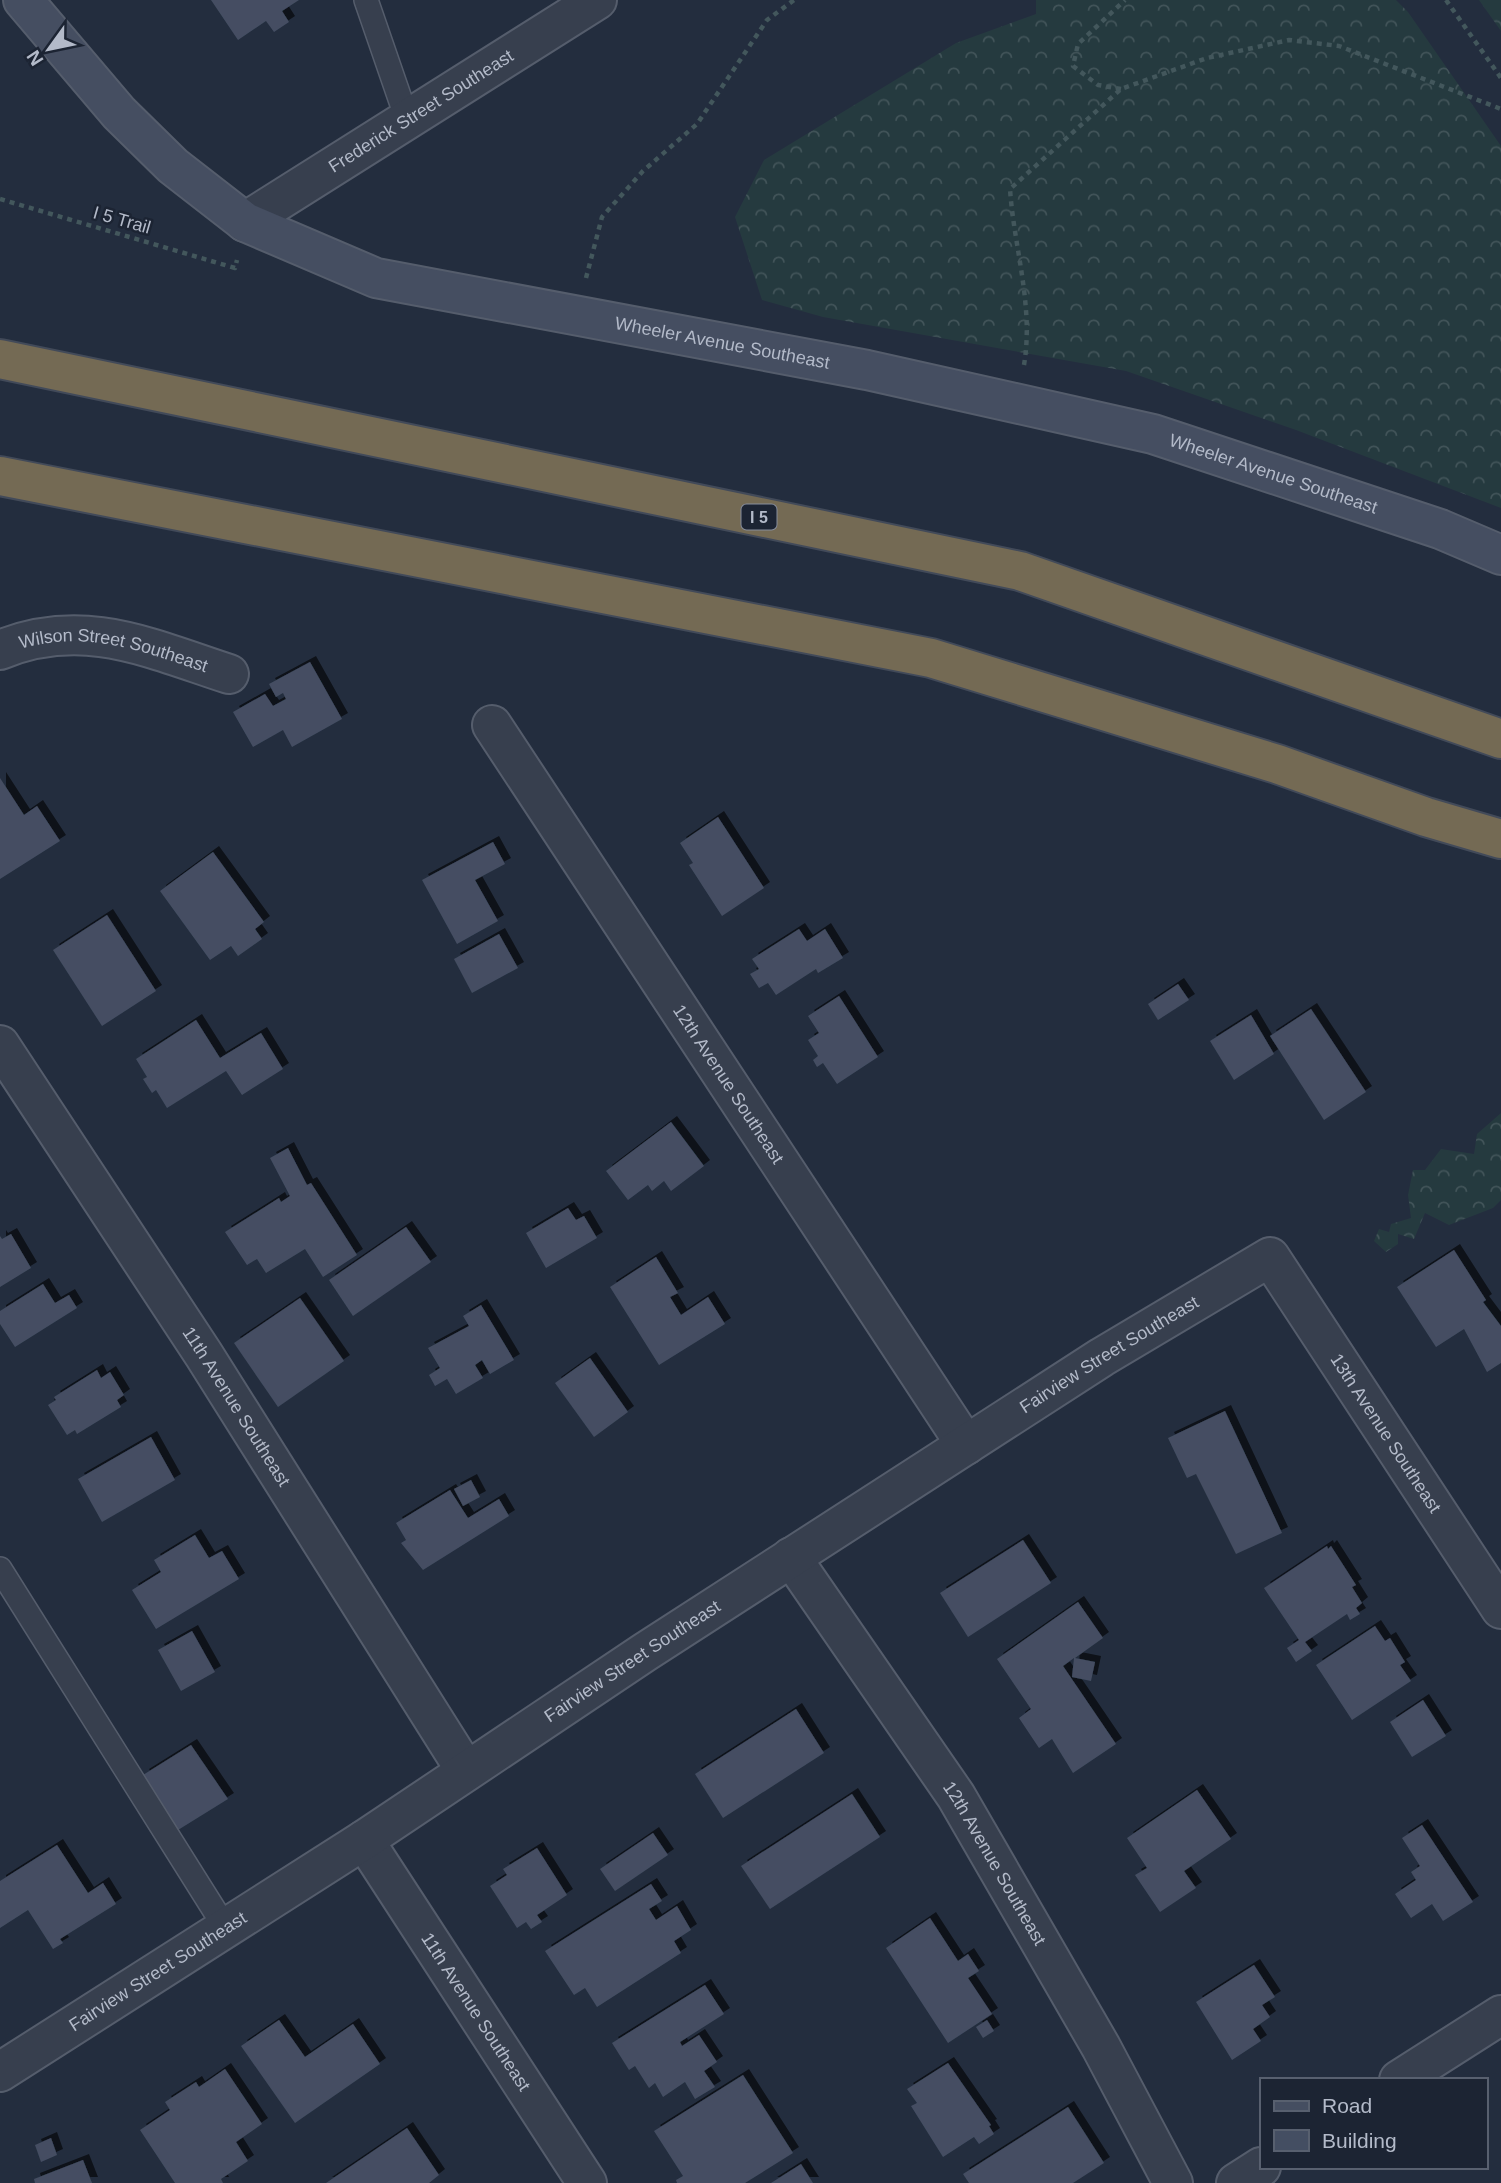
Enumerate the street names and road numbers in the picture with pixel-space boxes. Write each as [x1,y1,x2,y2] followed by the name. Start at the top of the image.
[325,45,517,177] street label: Frederick Street Southeast
[91,202,153,238] street label: I 5 Trail
[613,313,831,373] street label: Wheeler Avenue Southeast
[1167,430,1380,518] street label: Wheeler Avenue Southeast
[742,504,776,530] road number: I 5
[17,625,211,676] street label: Wilson Street Southeast
[669,1001,788,1167] street label: 12th Avenue Southeast
[1016,1292,1202,1417] street label: Fairview Street Southeast
[178,1323,294,1490] street label: 11th Avenue Southeast
[1326,1350,1445,1516] street label: 13th Avenue Southeast
[541,1596,724,1726] street label: Fairview Street Southeast
[939,1778,1050,1949] street label: 12th Avenue Southeast
[65,1908,250,2035] street label: Fairview Street Southeast
[417,1929,534,2095] street label: 11th Avenue Southeast

